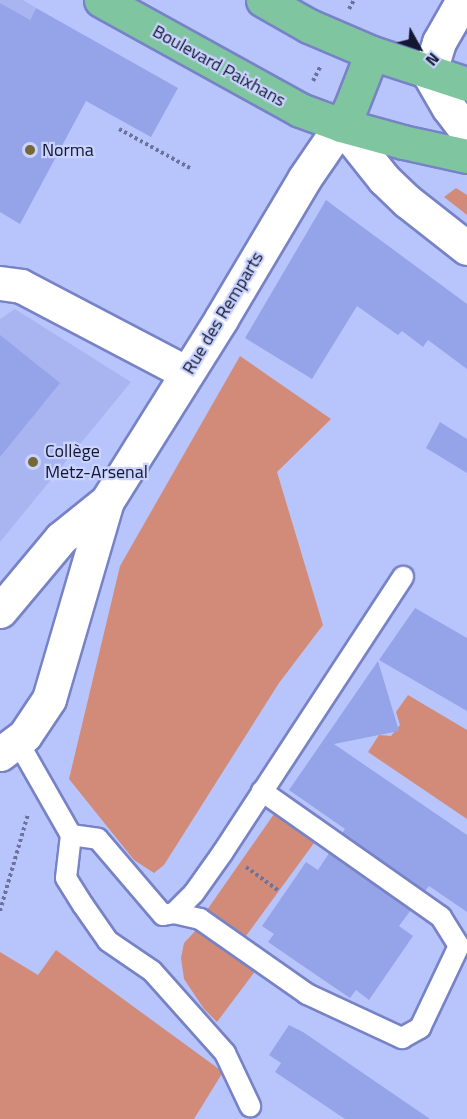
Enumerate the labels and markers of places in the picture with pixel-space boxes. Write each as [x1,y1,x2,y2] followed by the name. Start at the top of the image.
[42,139,94,161] place label: Norma
[23,143,37,157] marker: Norma
[45,441,148,484] place label: Collège Metz-Arsenal
[26,455,40,469] marker: Collège Metz-Arsenal

